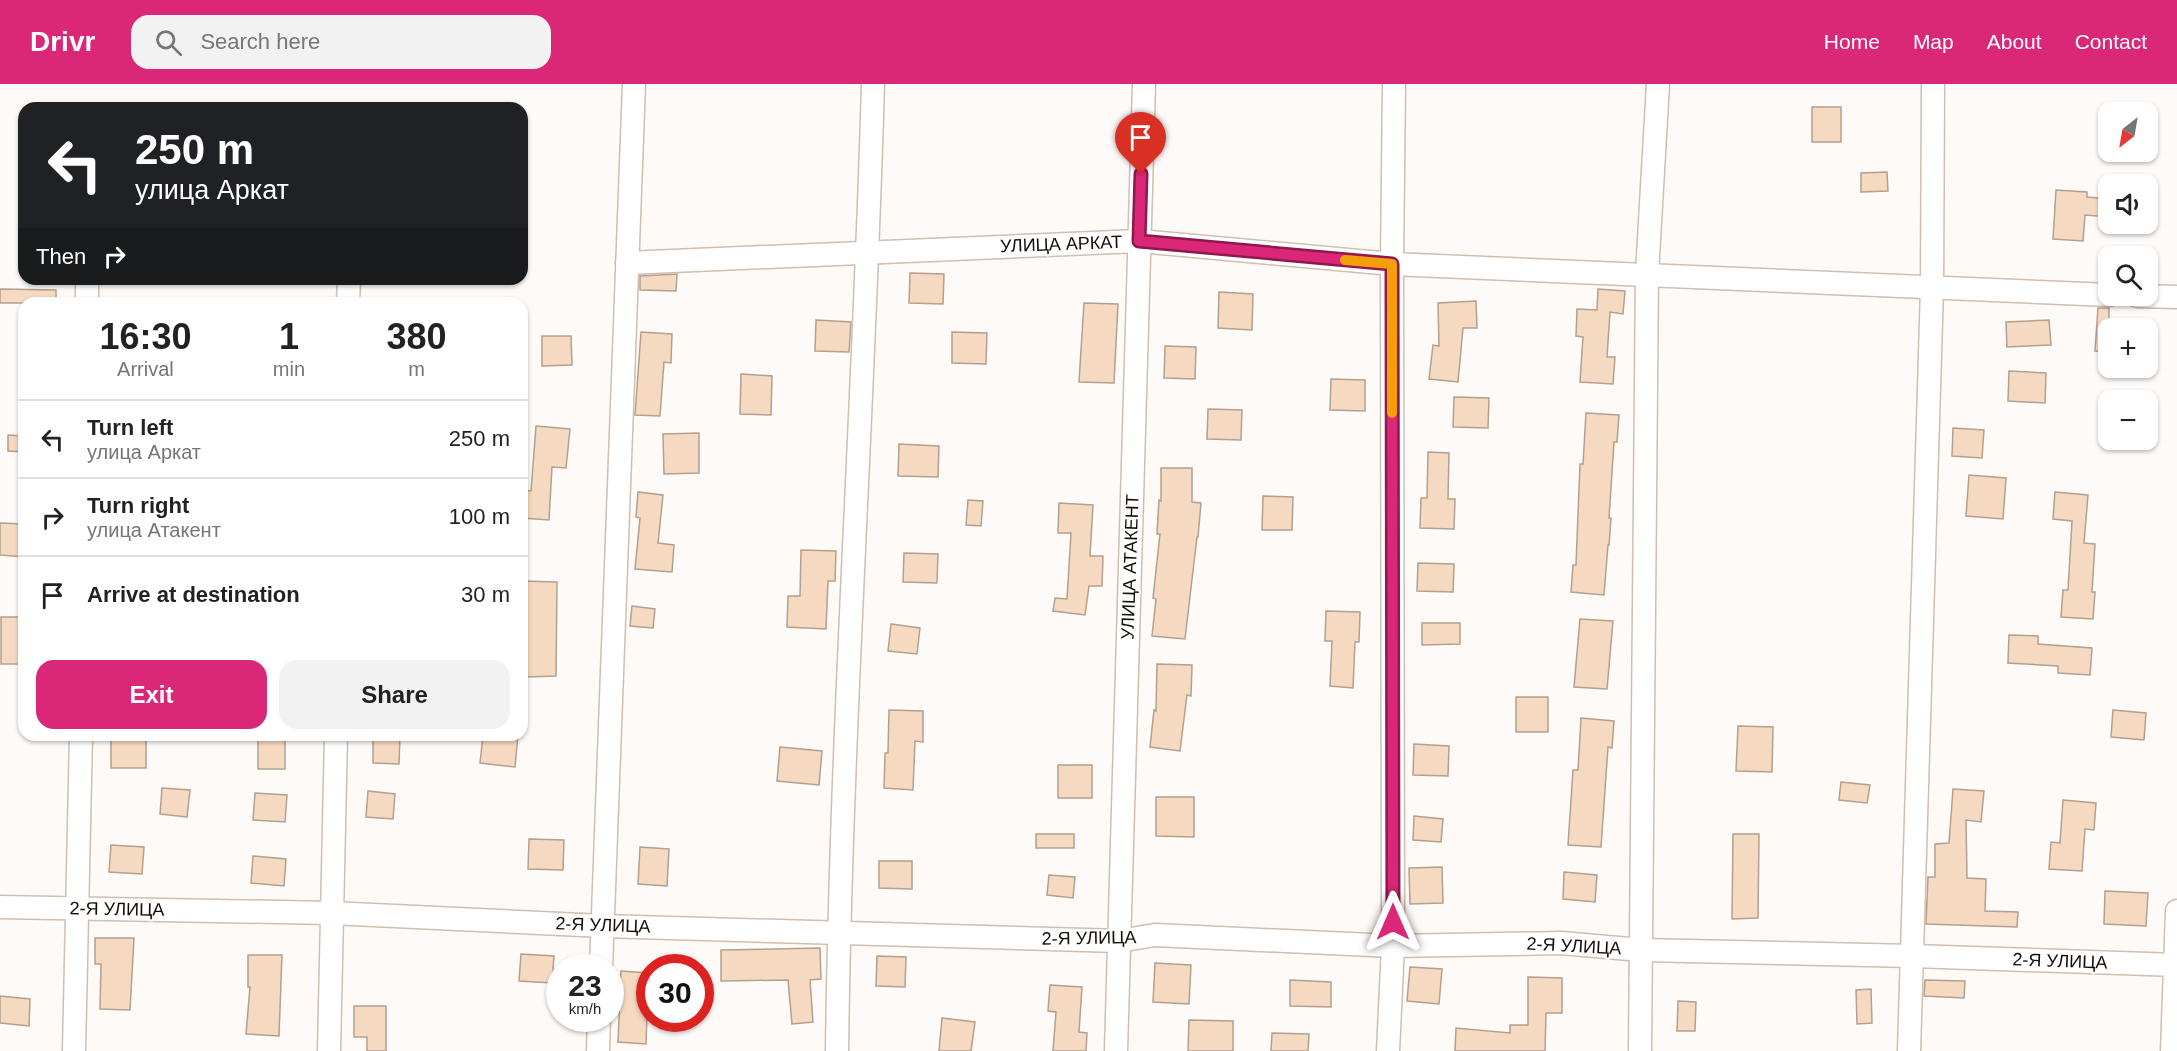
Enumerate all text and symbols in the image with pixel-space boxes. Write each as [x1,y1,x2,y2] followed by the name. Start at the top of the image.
[131,15,551,69] search box
[30,26,95,57] text: Drivr
[152,26,185,59] icon: search
[200,29,320,54] text: Search here
[1824,30,1880,53] text: Home
[1913,30,1954,53] text: Map
[1987,30,2042,53] text: About
[2075,30,2147,53] text: Contact
[2098,102,2158,162] north arrow
[2098,102,2158,450] map controls
[1115,112,1166,174] pin
[1124,121,1157,154] icon: arrive
[36,126,114,204] icon: left
[135,126,254,173] text: 250 m
[2098,174,2158,234] button: sound
[135,175,289,205] text: улица Аркат
[1000,232,1122,256] street label: УЛИЦА АРКАТ
[98,240,131,273] icon: right
[36,244,86,269] text: Then
[2098,246,2158,306] button: search
[99,316,191,357] text: 16:30
[279,316,299,357] text: 1
[386,316,447,357] text: 380
[2098,318,2158,378] button: +
[117,358,174,380] text: Arrival
[273,358,305,380] text: min
[408,358,425,380] text: m
[2098,390,2158,450] button: −
[87,415,173,440] text: Turn left
[36,423,69,456] icon: left
[449,426,510,451] text: 250 m
[87,441,201,463] text: улица Аркат
[87,493,189,518] text: Turn right
[1117,494,1143,640] street label: УЛИЦА АТАКЕНТ
[36,501,69,534] icon: right
[449,504,510,529] text: 100 m
[87,519,221,541] text: улица Атакент
[36,579,69,612] icon: arrive
[87,582,300,607] text: Arrive at destination
[461,582,510,607] text: 30 m
[36,660,267,729] button: Exit
[279,660,510,729] button: Share
[1361,890,1425,954] position arrow
[69,898,165,920] street label: 2-Я УЛИЦА
[555,913,651,937] street label: 2-Я УЛИЦА
[1041,927,1137,949] street label: 2-Я УЛИЦА
[1526,934,1622,958] street label: 2-Я УЛИЦА
[2012,949,2108,973] street label: 2-Я УЛИЦА
[636,954,714,1032] speed limit sign: 30
[568,969,602,1002] text: 23
[569,1000,601,1017] text: km/h

